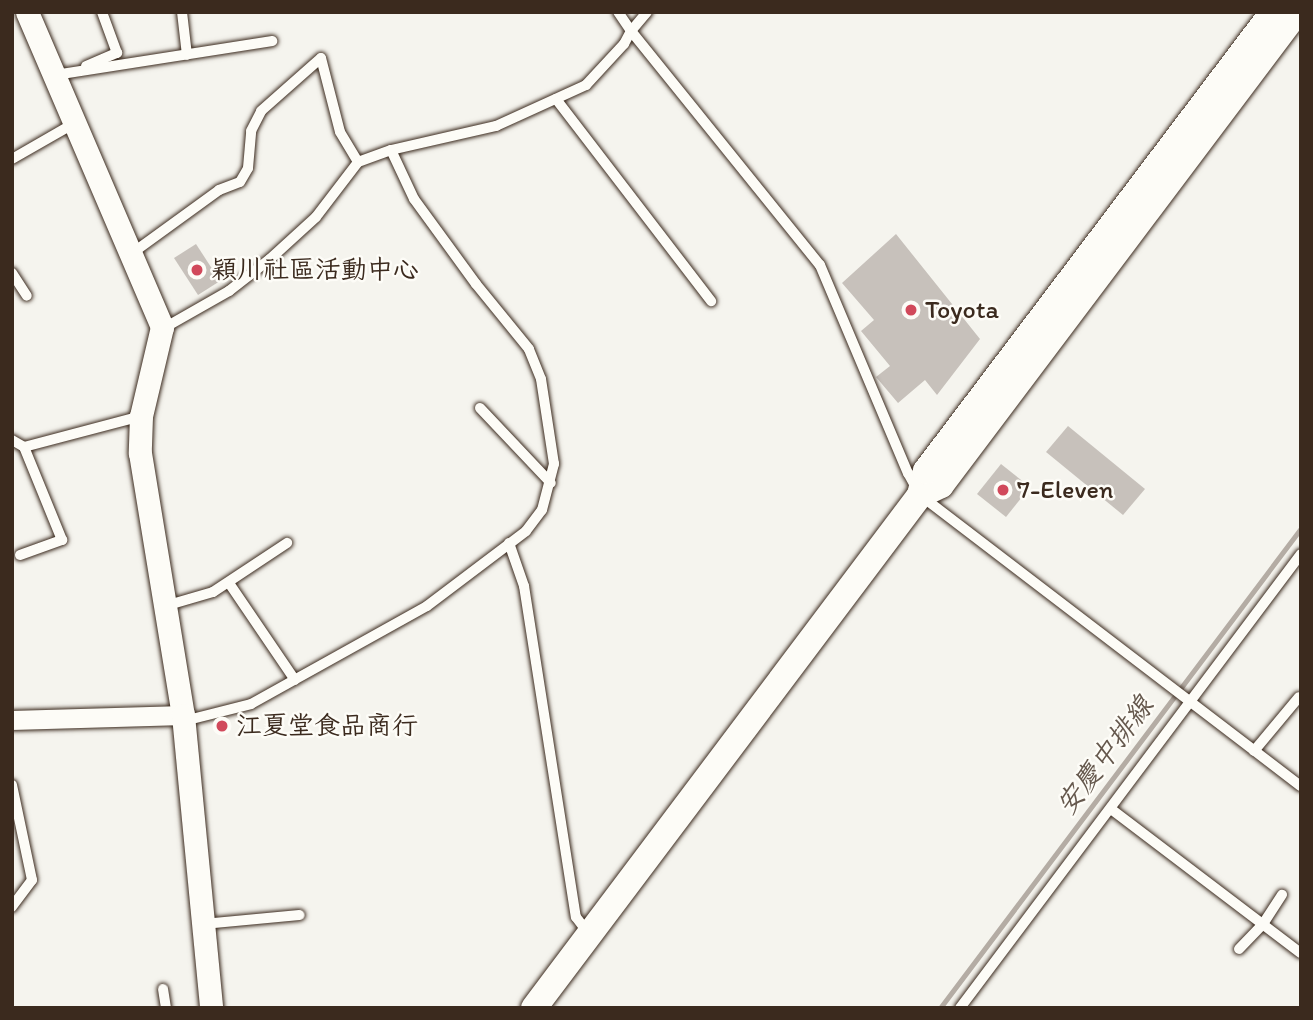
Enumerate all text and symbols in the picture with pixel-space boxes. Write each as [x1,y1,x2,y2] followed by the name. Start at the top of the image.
[211,254,419,286] place label: 穎川社區活動中心
[189,262,205,278] marker: 穎川社區活動中心
[925,294,999,326] place label: Toyota
[903,302,919,318] marker: Toyota
[1017,474,1114,506] place label: 7-Eleven
[995,482,1011,498] marker: 7-Eleven
[1048,689,1160,821] water label: 安慶中排線
[236,710,418,742] place label: 江夏堂食品商行
[214,718,230,734] marker: 江夏堂食品商行

